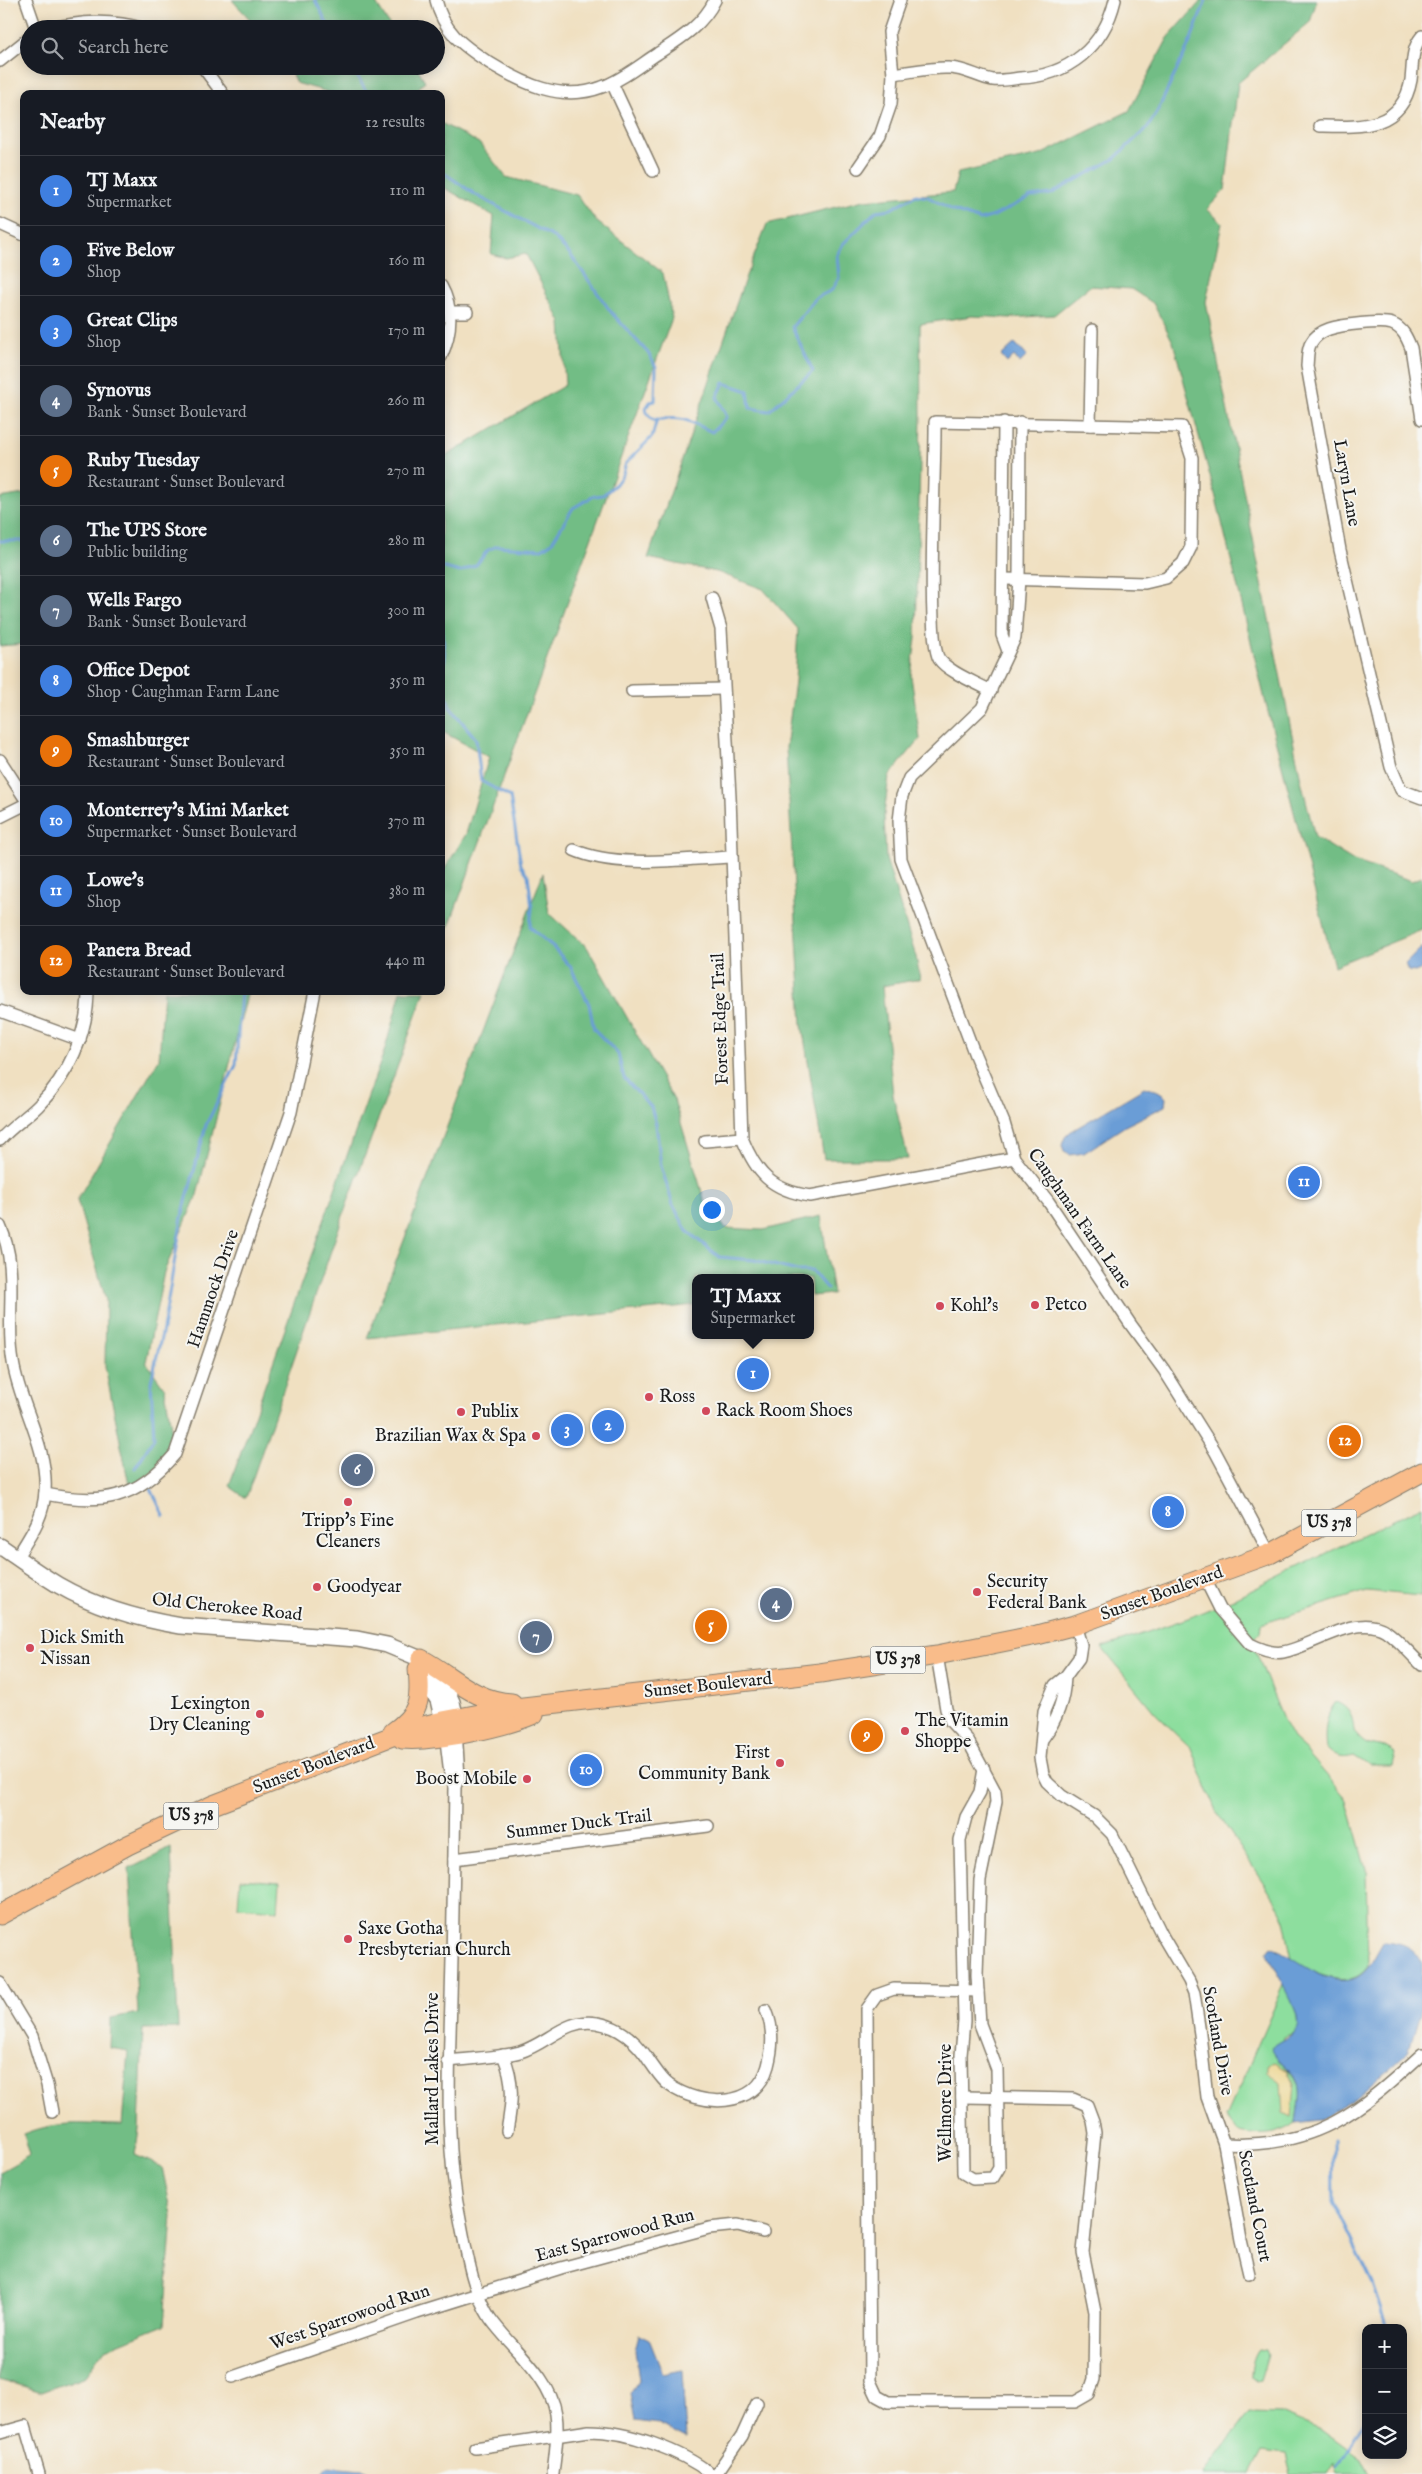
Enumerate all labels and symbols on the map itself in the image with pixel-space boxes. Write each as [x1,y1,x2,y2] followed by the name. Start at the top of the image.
[1327,438,1365,528] street label: Laryn Lane
[707,953,735,1085] street label: Forest Edge Trail
[1022,1144,1136,1294] street label: Caughman Farm Lane
[1288,1163,1320,1201] pin: 11
[699,1197,725,1223] your location
[183,1227,245,1351] street label: Hammock Drive
[1045,1294,1087,1317] place label: Petco
[950,1295,998,1318] place label: Kohl's
[1029,1299,1041,1311] marker: Petco
[934,1300,946,1312] marker: Kohl's
[737,1355,769,1393] pin: 1
[659,1386,695,1409] place label: Ross
[643,1391,655,1403] marker: Ross
[716,1400,853,1423] place label: Rack Room Shoes
[471,1401,519,1424] place label: Publix
[700,1405,712,1417] marker: Rack Room Shoes
[455,1406,467,1418] marker: Publix
[592,1407,624,1445] pin: 2
[551,1411,583,1449] pin: 3
[1329,1422,1361,1460] pin: 12
[375,1425,526,1448] place label: Brazilian Wax & Spa
[530,1430,542,1442] marker: Brazilian Wax & Spa
[341,1451,373,1489] pin: 6
[1152,1493,1184,1531] pin: 8
[342,1496,354,1508] marker: Tripp's Fine Cleaners
[302,1510,394,1554] place label: Tripp's Fine Cleaners
[1302,1510,1356,1536] road number: US 378
[1098,1561,1227,1627] street label: Sunset Boulevard
[987,1571,1087,1615] place label: Security Federal Bank
[327,1576,402,1599] place label: Goodyear
[311,1581,323,1593] marker: Goodyear
[760,1585,792,1623] pin: 4
[971,1586,983,1598] marker: Security Federal Bank
[151,1589,304,1627] street label: Old Cherokee Road
[695,1607,727,1645] pin: 5
[520,1618,552,1656] pin: 7
[40,1627,125,1671] place label: Dick Smith Nissan
[24,1642,36,1654] marker: Dick Smith Nissan
[870,1646,926,1674] road number: US 378
[643,1668,774,1704] street label: Sunset Boulevard
[149,1693,250,1737] place label: Lexington Dry Cleaning
[254,1708,266,1720] marker: Lexington Dry Cleaning
[915,1710,1009,1754] place label: The Vitamin Shoppe
[851,1717,883,1755] pin: 9
[899,1725,911,1737] marker: The Vitamin Shoppe
[250,1732,379,1800] street label: Sunset Boulevard
[638,1742,770,1786] place label: First Community Bank
[570,1751,602,1789] pin: 10
[774,1757,786,1769] marker: First Community Bank
[415,1768,517,1791] place label: Boost Mobile
[521,1773,533,1785] marker: Boost Mobile
[164,1802,218,1830] road number: US 378
[505,1805,653,1845] street label: Summer Duck Trail
[358,1918,511,1962] place label: Saxe Gotha Presbyterian Church
[342,1933,354,1945] marker: Saxe Gotha Presbyterian Church
[1196,1985,1238,2097] street label: Scotland Drive
[422,1992,445,2146] street label: Mallard Lakes Drive
[935,2044,958,2162] street label: Wellmore Drive
[1232,2148,1276,2264] street label: Scotland Court
[533,2204,697,2268] street label: East Sparrowood Run
[267,2280,433,2356] street label: West Sparrowood Run

